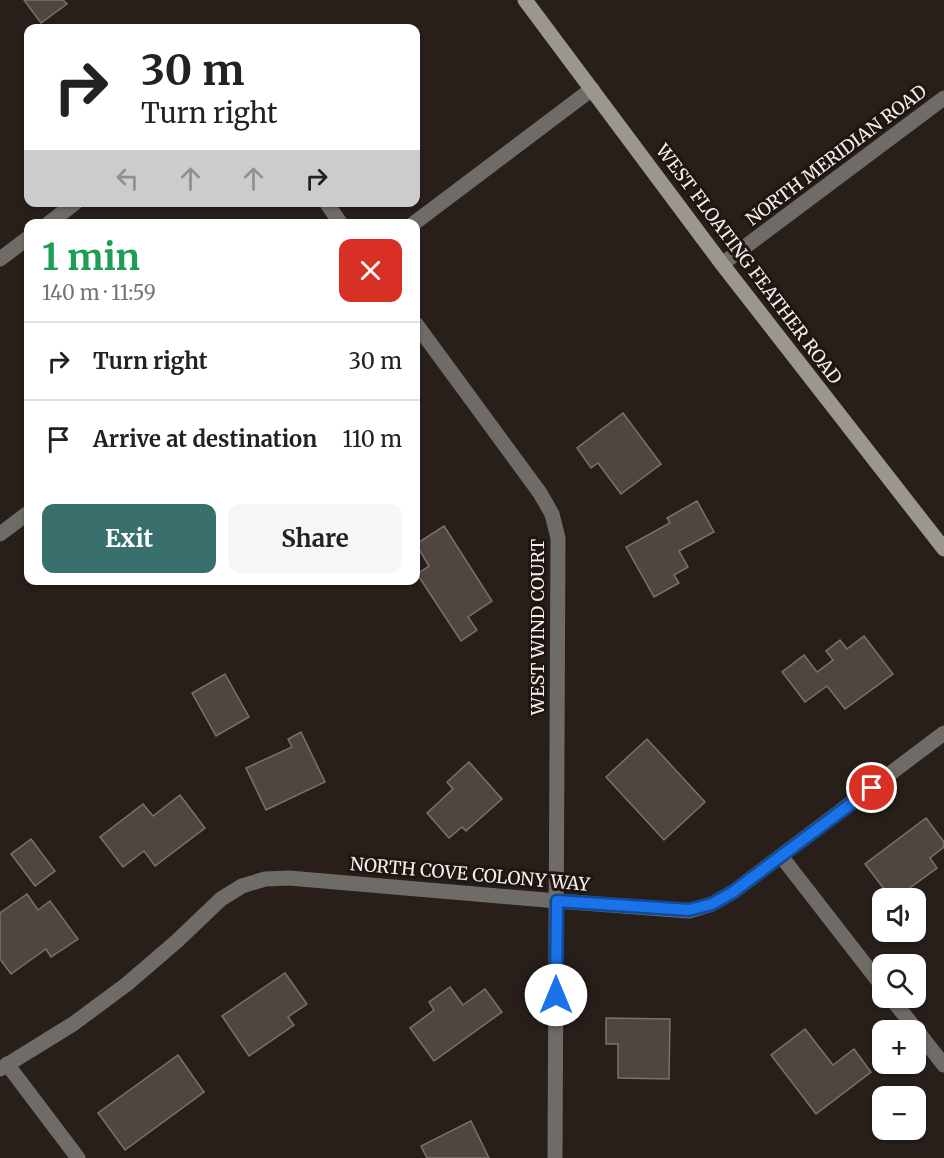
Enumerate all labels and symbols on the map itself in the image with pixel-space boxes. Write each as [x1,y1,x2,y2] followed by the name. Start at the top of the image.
[741,79,931,231] street label: NORTH MERIDIAN ROAD
[650,139,847,389] street label: WEST FLOATING FEATHER ROAD
[526,538,549,716] street label: WEST WIND COURT
[846,762,897,813] pin
[349,852,591,896] street label: NORTH COVE COLONY WAY
[524,963,588,1027] position arrow

